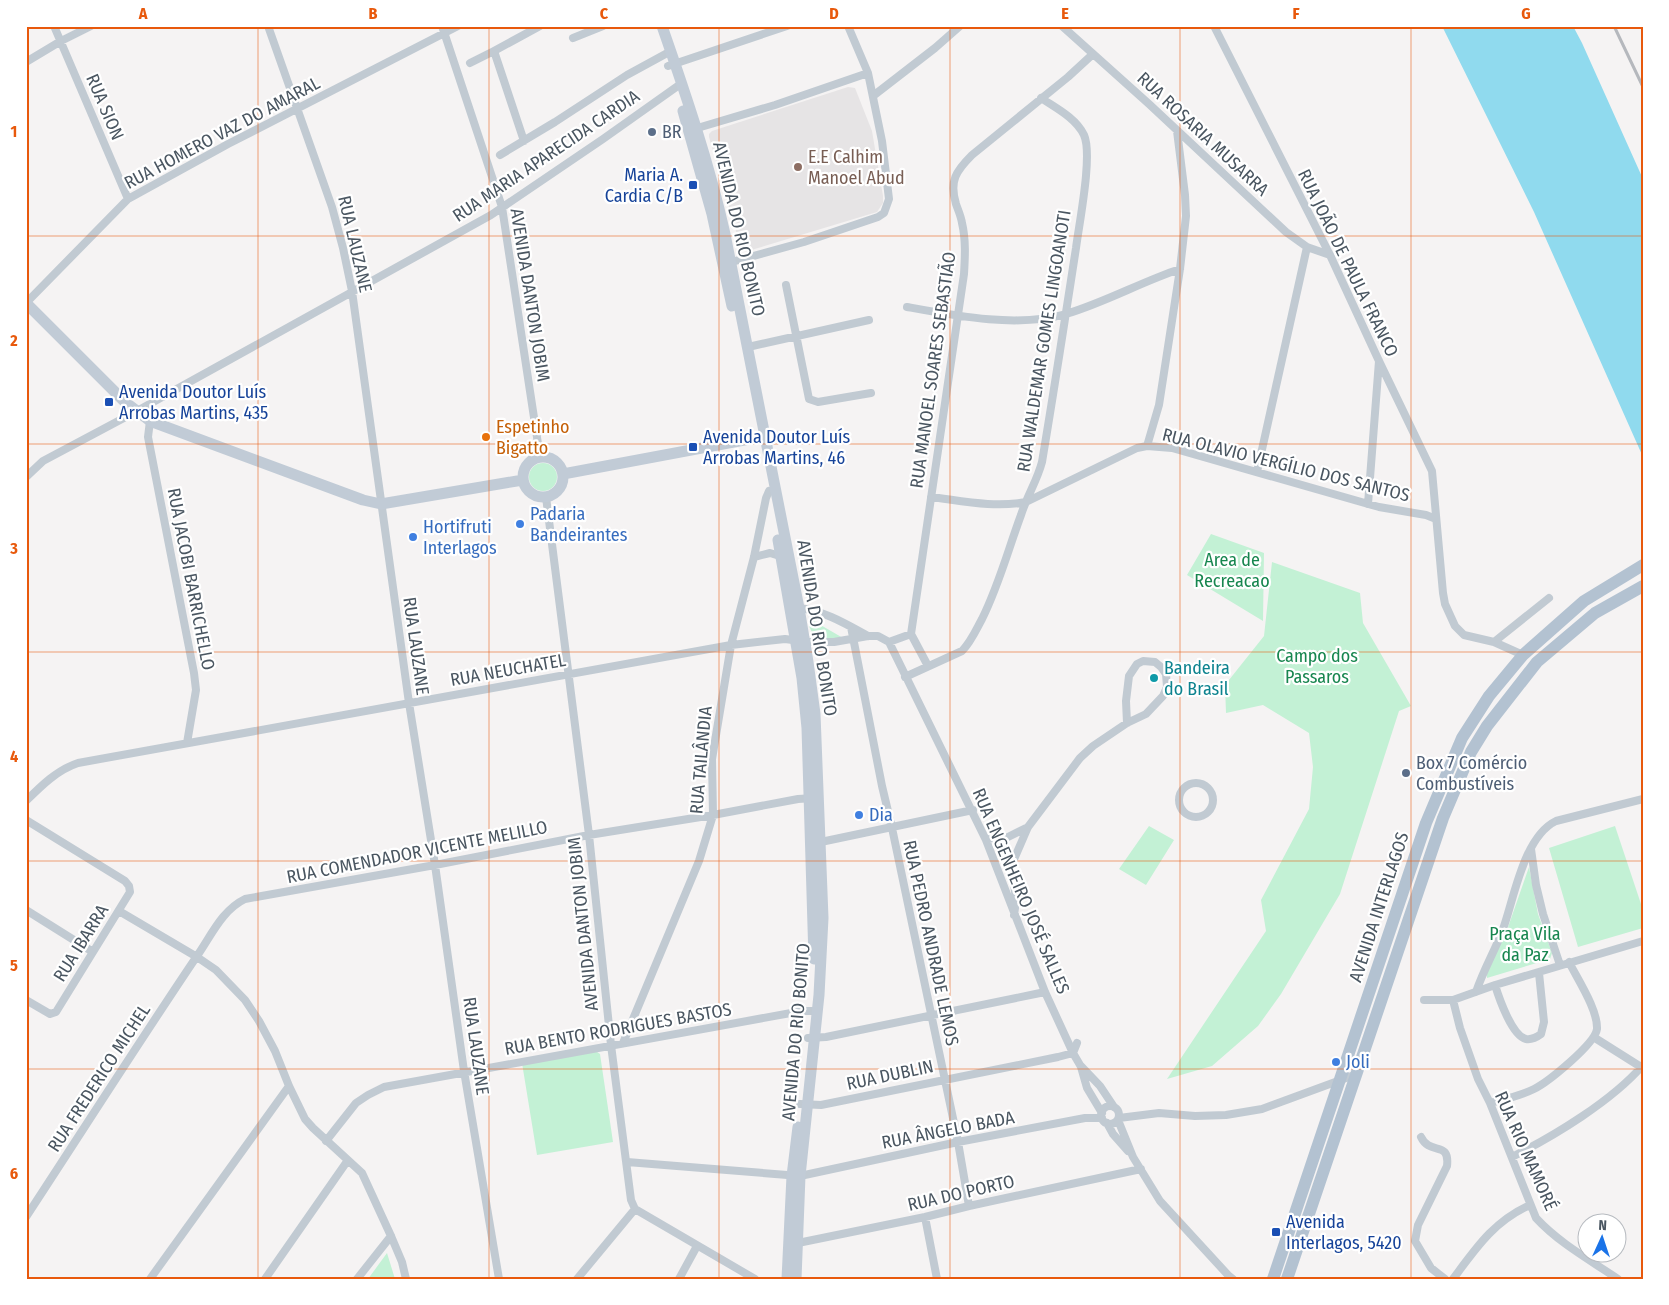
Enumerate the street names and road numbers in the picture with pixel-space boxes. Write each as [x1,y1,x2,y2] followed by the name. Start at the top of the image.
[1133,67,1274,201] street label: RUA ROSARIA MUSARRA
[81,71,129,143] street label: RUA SION
[120,72,324,194] street label: RUA HOMERO VAZ DO AMARAL
[448,85,644,227] street label: RUA MARIA APARECIDA CARDIA
[708,140,770,318] street label: AVENIDA DO RIO BONITO
[1293,166,1403,360] street label: RUA JOÃO DE PAULA FRANCO
[333,193,377,295] street label: RUA LAUZANE
[505,207,555,383] street label: AVENIDA DANTON JOBIM
[1012,209,1076,473] street label: RUA WALDEMAR GOMES LINGOANOTI
[906,250,960,490] street label: RUA MANOEL SOARES SEBASTIÃO
[1160,423,1412,506] street label: RUA OLAVIO VERGÍLIO DOS SANTOS
[163,486,219,672] street label: RUA JACOBI BARRICHELLO
[792,538,842,718] street label: AVENIDA DO RIO BONITO
[398,596,434,696] street label: RUA LAUZANE
[448,649,568,691] street label: RUA NEUCHATEL
[685,705,717,815] street label: RUA TAILÂNDIA
[968,784,1075,997] street label: RUA ENGENHEIRO JOSÉ SALLES
[285,816,549,888] street label: RUA COMENDADOR VICENTE MELILLO
[1344,829,1414,985] street label: AVENIDA INTERLAGOS
[563,836,603,1012] street label: AVENIDA DANTON JOBIM
[898,838,964,1048] street label: RUA PEDRO ANDRADE LEMOS
[49,900,114,986] street label: RUA IBARRA
[777,942,815,1122] street label: AVENIDA DO RIO BONITO
[458,996,494,1096] street label: RUA LAUZANE
[503,998,733,1060] street label: RUA BENTO RODRIGUES BASTOS
[43,1000,155,1156] street label: RUA FREDERICO MICHEL
[845,1055,935,1095] street label: RUA DUBLIN
[1490,1088,1563,1214] street label: RUA RIO MAMORÉ
[880,1106,1017,1154] street label: RUA ÂNGELO BADA
[905,1170,1017,1216] street label: RUA DO PORTO

